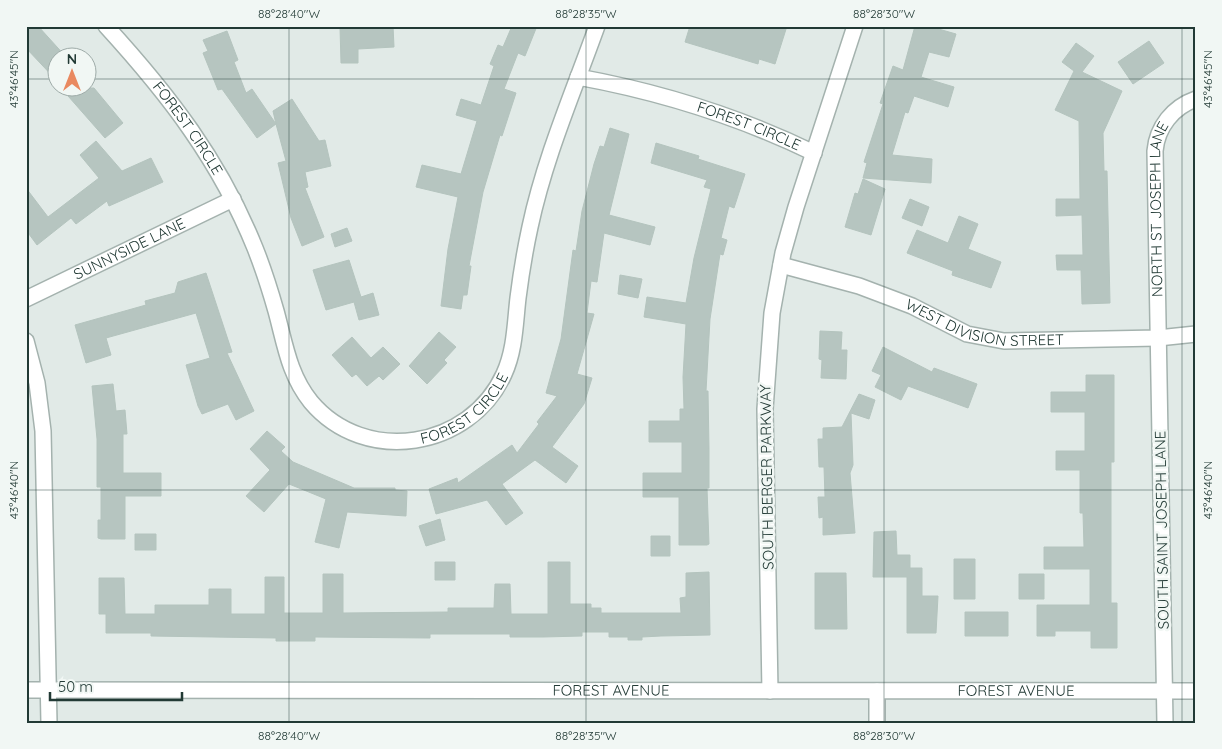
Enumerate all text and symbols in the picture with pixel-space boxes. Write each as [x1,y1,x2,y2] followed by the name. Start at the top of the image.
[258,6,320,21] text: 88°28'40"W
[555,6,617,21] text: 88°28'35"W
[853,6,915,21] text: 88°28'30"W
[48,48,98,98] north arrow
[6,50,21,108] text: 43°46'45"N
[67,50,77,68] text: N
[1200,50,1215,108] text: 43°46'45"N
[149,77,227,178] street label: FOREST CIRCLE
[695,97,804,154] street label: FOREST CIRCLE
[1145,118,1172,297] street label: NORTH ST JOSEPH LANE
[70,213,188,284] street label: SUNNYSIDE LANE
[902,294,1064,350] street label: WEST DIVISION STREET
[418,370,512,448] street label: FOREST CIRCLE
[755,383,778,570] street label: SOUTH BERGER PARKWAY
[1150,431,1173,629] street label: SOUTH SAINT JOSEPH LANE
[6,461,21,519] text: 43°46'40"N
[1200,461,1215,519] text: 43°46'40"N
[50,669,182,701] scale bar
[58,677,93,696] text: 50 m
[552,680,670,700] street label: FOREST AVENUE
[957,681,1075,700] street label: FOREST AVENUE
[258,728,320,743] text: 88°28'40"W
[555,728,617,743] text: 88°28'35"W
[853,728,915,743] text: 88°28'30"W

